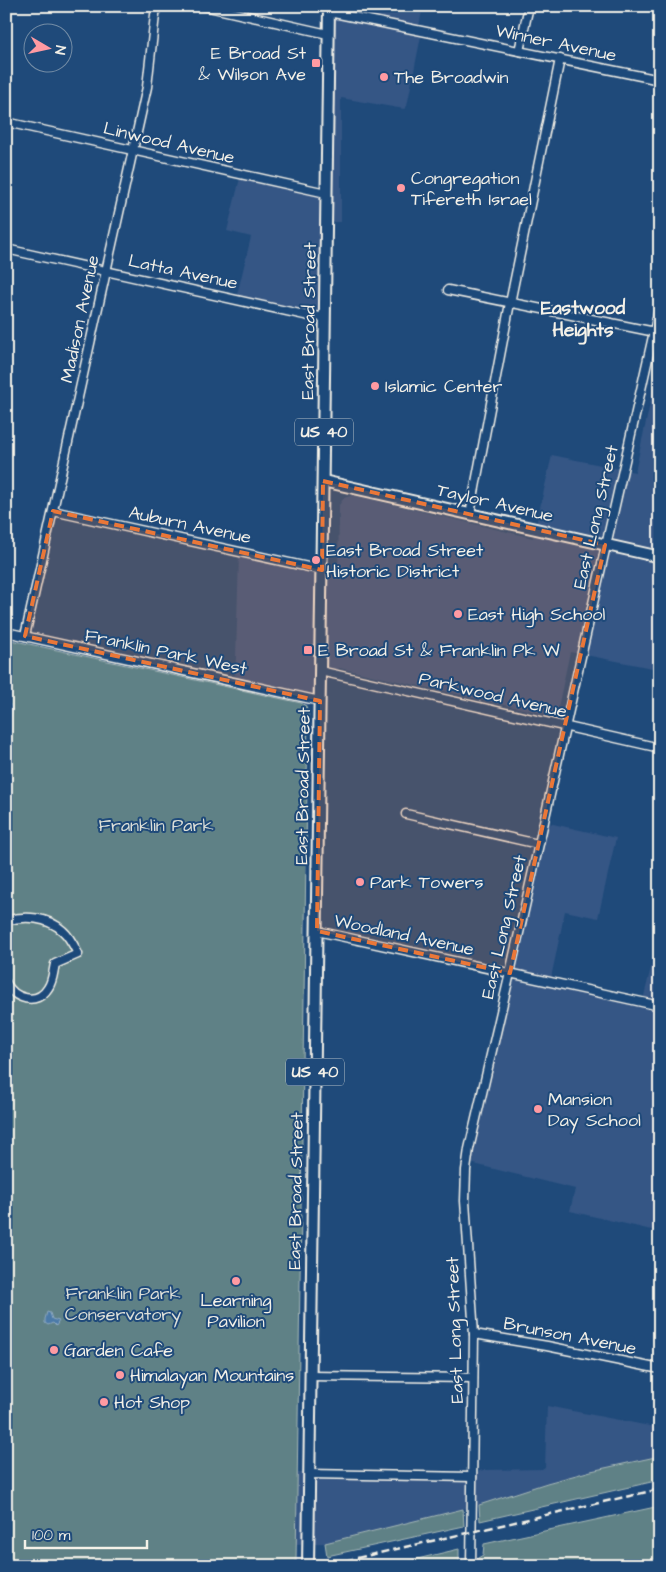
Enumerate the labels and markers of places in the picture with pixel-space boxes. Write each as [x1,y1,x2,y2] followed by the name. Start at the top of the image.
[198,41,307,87] place label: E Broad St & Wilson Ave
[310,57,322,69] marker: E Broad St & Wilson Ave
[394,65,509,90] place label: The Broadwin
[378,71,390,83] marker: The Broadwin
[411,166,532,212] place label: Congregation Tifereth Israel
[395,182,407,194] marker: Congregation Tifereth Israel
[385,374,503,399] place label: Islamic Center
[369,380,381,392] marker: Islamic Center
[326,538,484,584] place label: East Broad Street Historic District
[310,554,322,566] marker: East Broad Street Historic District
[468,602,605,628] place label: East High School
[452,608,464,620] marker: East High School
[318,638,560,663] place label: E Broad St & Franklin Pk W
[302,644,314,656] marker: E Broad St & Franklin Pk W
[370,870,483,895] place label: Park Towers
[354,876,366,888] marker: Park Towers
[548,1087,641,1134] place label: Mansion Day School
[532,1103,544,1115] marker: Mansion Day School
[230,1275,242,1287] marker: Learning Pavilion
[200,1288,272,1334] place label: Learning Pavilion
[64,1338,173,1363] place label: Garden Cafe
[48,1344,60,1356] marker: Garden Cafe
[130,1363,294,1389] place label: Himalayan Mountains
[114,1369,126,1381] marker: Himalayan Mountains
[114,1390,190,1415] place label: Hot Shop
[98,1396,110,1408] marker: Hot Shop

